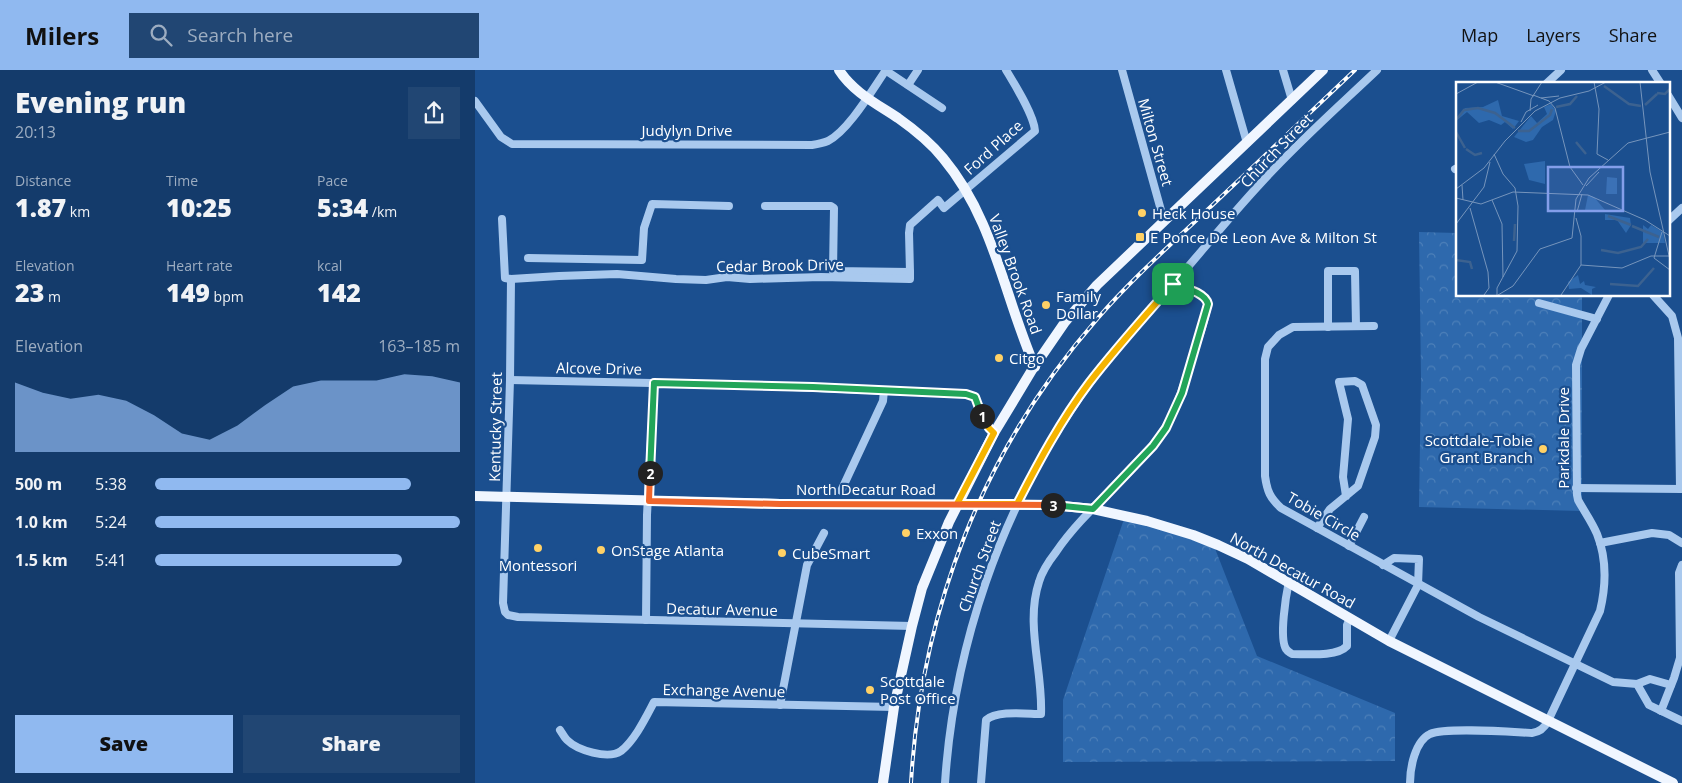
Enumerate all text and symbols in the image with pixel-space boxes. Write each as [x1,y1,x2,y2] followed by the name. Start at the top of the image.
[129,13,479,58] search box
[25,19,99,52] text: Milers
[147,21,175,49] icon: search
[187,22,293,48] text: Search here
[1461,23,1498,47] text: Map
[1526,23,1581,47] text: Layers
[1609,23,1657,47] text: Share
[1456,82,1669,296] inset map
[15,83,186,121] text: Evening run
[408,87,460,139] button: share
[1134,96,1178,188] street label: Milton Street
[1235,108,1317,192] street label: Church Street
[959,115,1027,179] street label: Ford Place
[639,120,733,140] street label: Judylyn Drive
[15,121,56,143] text: 20:13
[15,171,71,190] text: Distance
[166,171,198,190] text: Time
[317,171,348,190] text: Pace
[15,190,66,224] text: 1.87
[166,190,232,224] text: 10:25
[317,190,368,224] text: 5:34
[66,202,90,221] text: km
[368,202,397,221] text: /km
[1152,203,1235,223] place label: Heck House
[1136,207,1148,219] marker: Heck House
[985,211,1047,337] street label: Valley Brook Road
[1150,227,1377,247] place label: E Ponce De Leon Ave & Milton St
[1134,231,1146,243] marker: E Ponce De Leon Ave & Milton St
[716,254,844,276] street label: Cedar Brook Drive
[15,256,74,275] text: Elevation
[166,256,233,275] text: Heart rate
[317,256,342,275] text: kcal
[1152,263,1194,305] pin
[1159,270,1187,298] icon: arrive
[15,275,44,309] text: 23
[166,275,210,309] text: 149
[317,275,361,309] text: 142
[1056,286,1102,323] place label: Family Dollar
[44,287,61,306] text: m
[210,287,244,306] text: bpm
[1040,299,1052,311] marker: Family Dollar
[15,335,83,357] text: Elevation
[378,335,460,357] text: 163–185 m
[1009,348,1045,368] place label: Citgo
[993,352,1005,364] marker: Citgo
[556,357,642,379] street label: Alcove Drive
[484,372,506,482] street label: Kentucky Street
[1553,387,1573,489] street label: Parkdale Drive
[969,404,995,428] pin: 1
[978,407,987,426] text: 1
[1425,430,1533,467] place label: Scottdale-Tobie Grant Branch
[1537,443,1549,455] marker: Scottdale-Tobie Grant Branch
[637,460,663,486] pin: 2
[646,464,655,483] text: 2
[15,473,62,495] text: 500 m
[95,473,127,495] text: 5:38
[796,479,936,499] street label: North Decatur Road
[1284,487,1364,545] street label: Tobie Circle
[1041,492,1065,518] pin: 3
[1049,496,1058,515] text: 3
[15,511,68,533] text: 1.0 km
[95,511,127,533] text: 5:24
[953,517,1005,615] street label: Church Street
[916,523,958,543] place label: Exxon
[900,527,912,539] marker: Exxon
[1227,527,1359,613] street label: North Decatur Road
[611,540,724,560] place label: OnStage Atlanta
[532,542,544,554] marker: Montessori
[792,543,870,563] place label: CubeSmart
[595,544,607,556] marker: OnStage Atlanta
[776,547,788,559] marker: CubeSmart
[15,549,68,571] text: 1.5 km
[95,549,127,571] text: 5:41
[499,555,577,575] place label: Montessori
[666,598,778,620] street label: Decatur Avenue
[880,671,956,708] place label: Scottdale Post Office
[662,679,786,701] street label: Exchange Avenue
[864,684,876,696] marker: Scottdale Post Office
[15,715,233,773] button: Save
[243,715,460,773] button: Share

